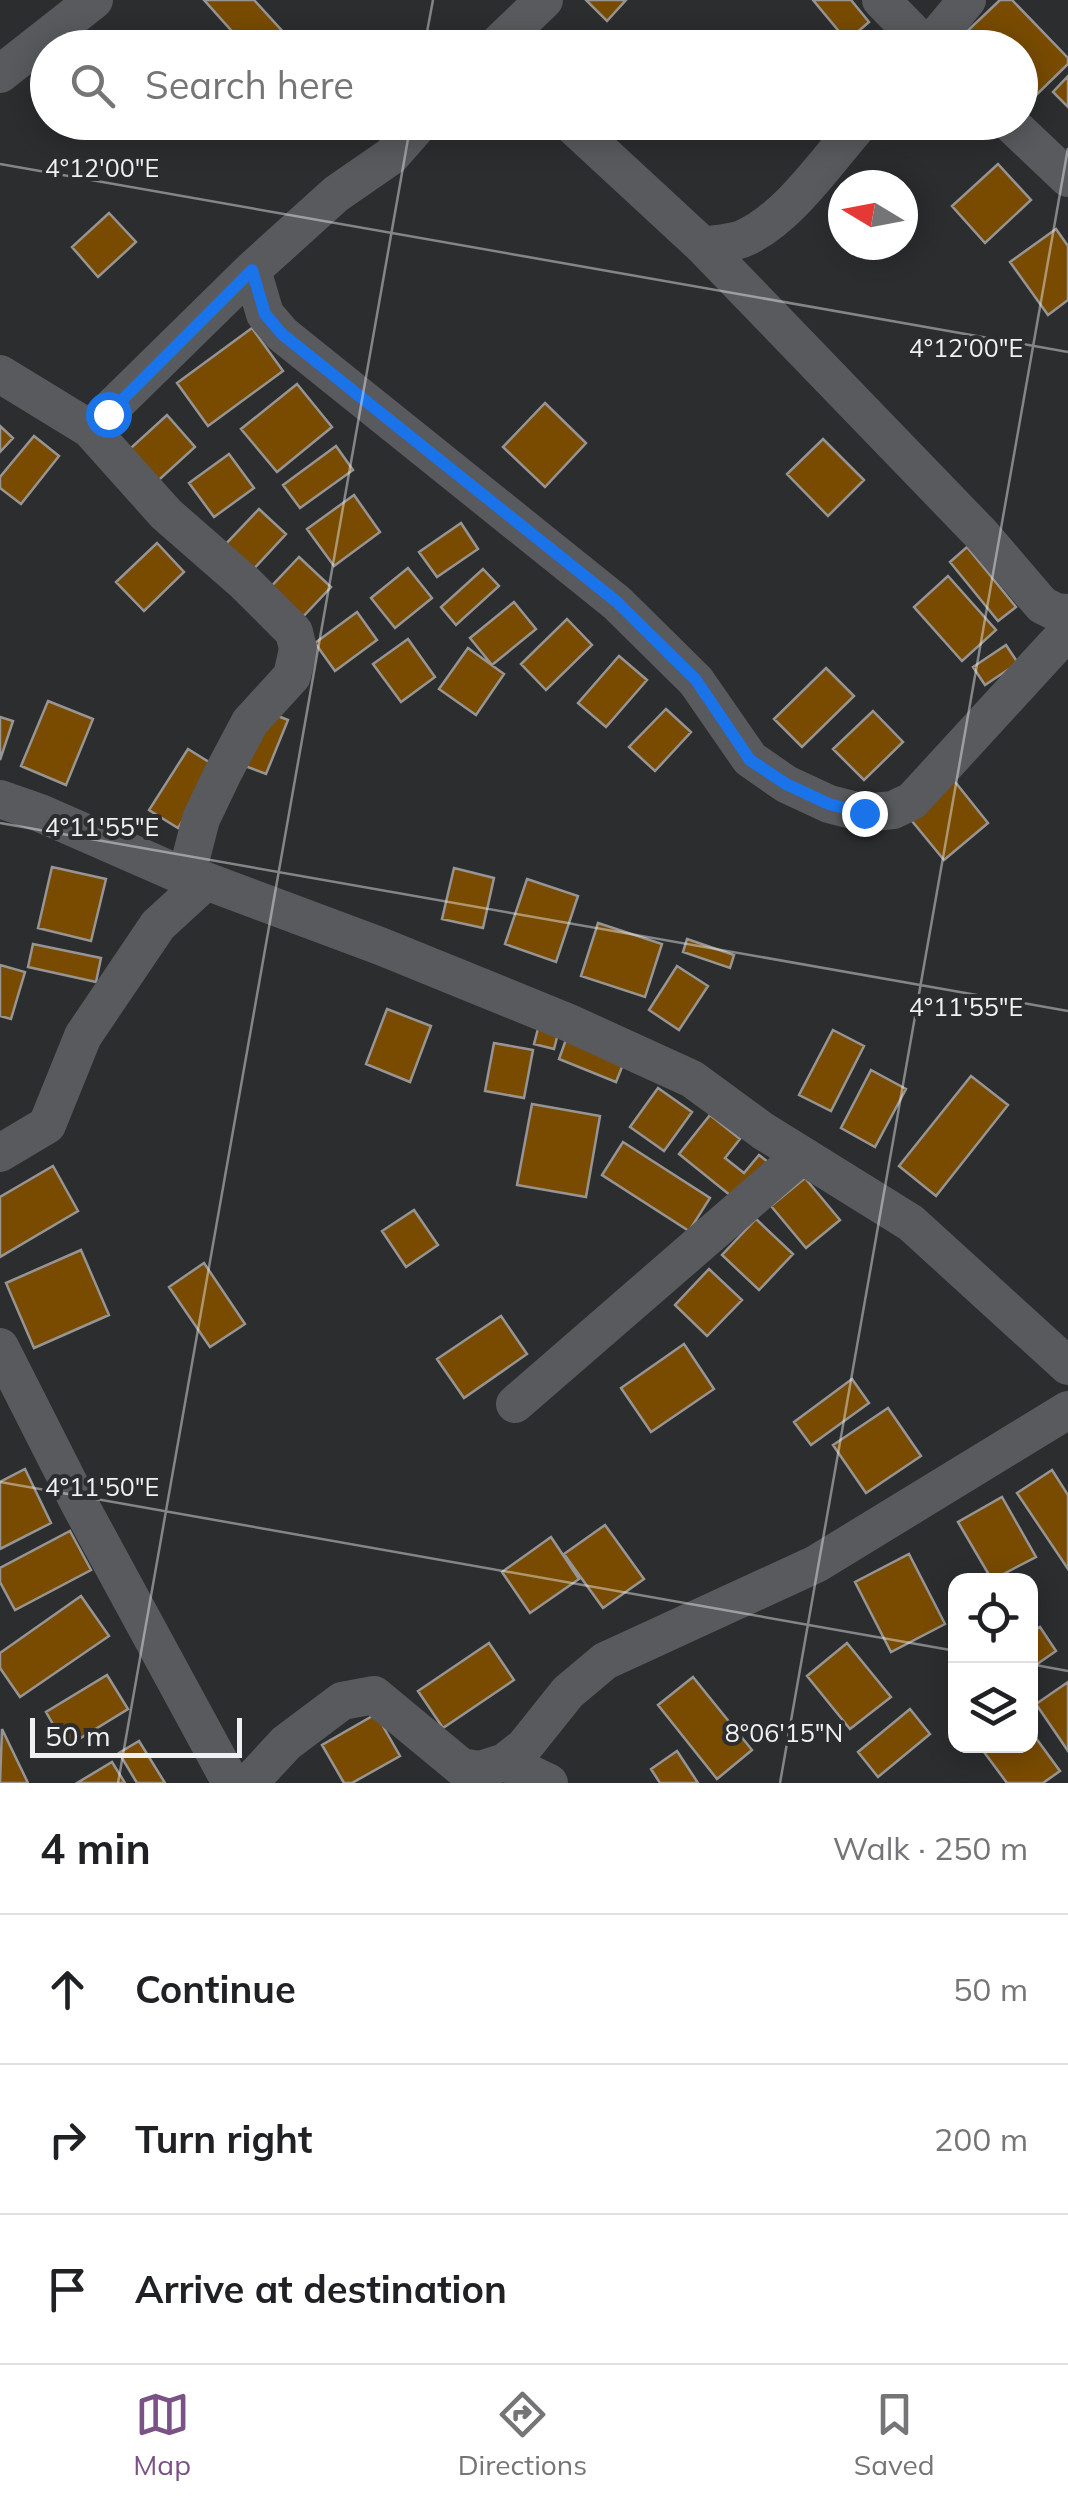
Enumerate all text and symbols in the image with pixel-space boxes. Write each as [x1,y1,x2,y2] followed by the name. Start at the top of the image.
[30,30,1038,140] search box
[65,58,120,113] icon: search
[145,61,354,109] text: Search here
[45,152,159,183] text: 4°12'00"E
[828,170,918,260] north arrow
[909,332,1023,363] text: 4°12'00"E
[86,392,132,438] route start
[842,791,888,837] route end
[45,811,159,842] text: 4°11'55"E
[909,991,1023,1022] text: 4°11'55"E
[45,1471,159,1502] text: 4°11'50"E
[948,1573,1038,1753] map controls
[948,1573,1038,1663] button: locate
[948,1663,1038,1753] button: layers
[30,1713,242,1758] scale bar
[725,1717,843,1748] text: 8°06'15"N
[45,1718,111,1753] text: 50 m
[40,1822,151,1875] text: 4 min
[833,1828,1028,1868] text: Walk · 250 m
[40,1962,95,2017] icon: ahead
[135,1965,296,2013] text: Continue
[953,1969,1028,2009] text: 50 m
[40,2112,95,2167] icon: right
[135,2115,312,2163] text: Turn right
[934,2119,1028,2159] text: 200 m
[40,2262,95,2317] icon: arrive
[135,2265,507,2313] text: Arrive at destination
[133,2387,191,2482] tab: Map
[458,2387,587,2482] tab: Directions
[854,2387,935,2482] tab: Saved

